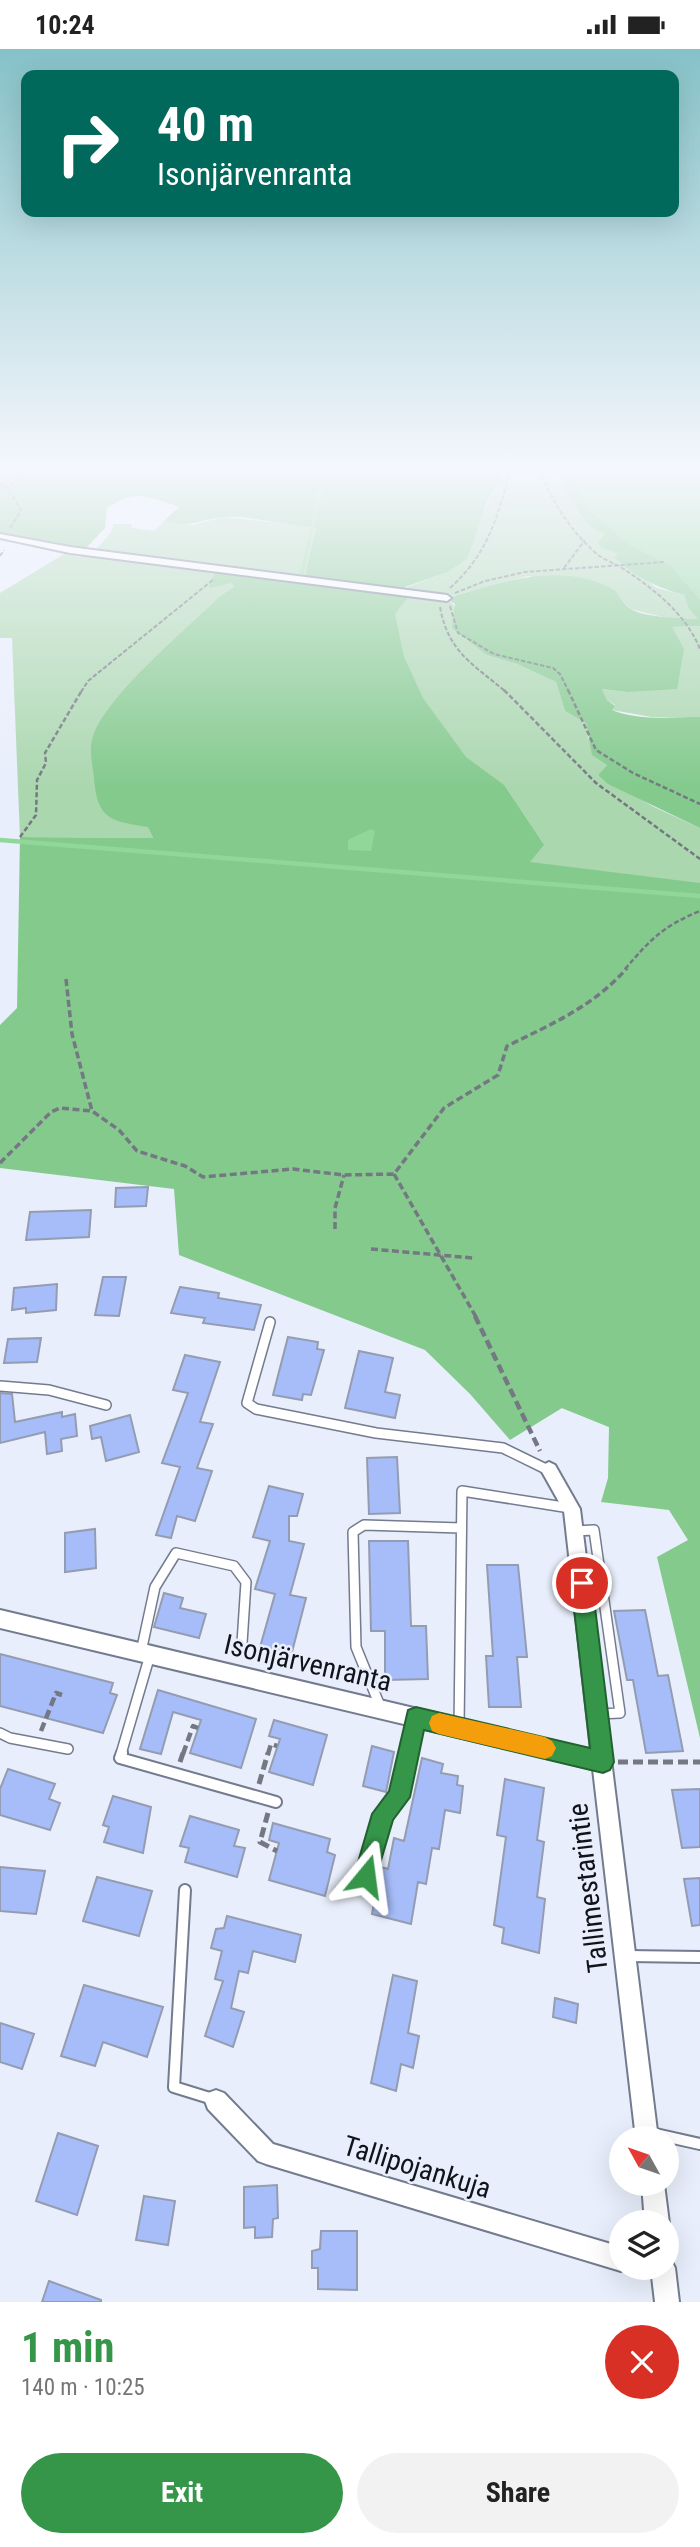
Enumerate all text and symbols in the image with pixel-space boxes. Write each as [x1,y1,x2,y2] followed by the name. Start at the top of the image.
[35,10,95,40] text: 10:24
[157,96,254,153] text: 40 m
[42,98,133,189] icon: right
[157,155,352,193] text: Isonjärvenranta
[552,1553,612,1613] pin
[563,1564,601,1602] icon: arrive
[221,1628,395,1698] street label: Isonjärvenranta
[561,1801,615,1975] street label: Tallimestarintie
[329,1839,403,1913] position arrow
[609,2126,679,2196] north arrow
[609,2126,679,2280] map controls
[339,2129,495,2205] street label: Tallipojankuja
[609,2210,679,2280] button: layers
[21,2323,114,2372] text: 1 min
[605,2325,679,2399] button: close
[21,2374,145,2401] text: 140 m · 10:25
[21,2453,343,2533] button: Exit
[357,2453,679,2533] button: Share

